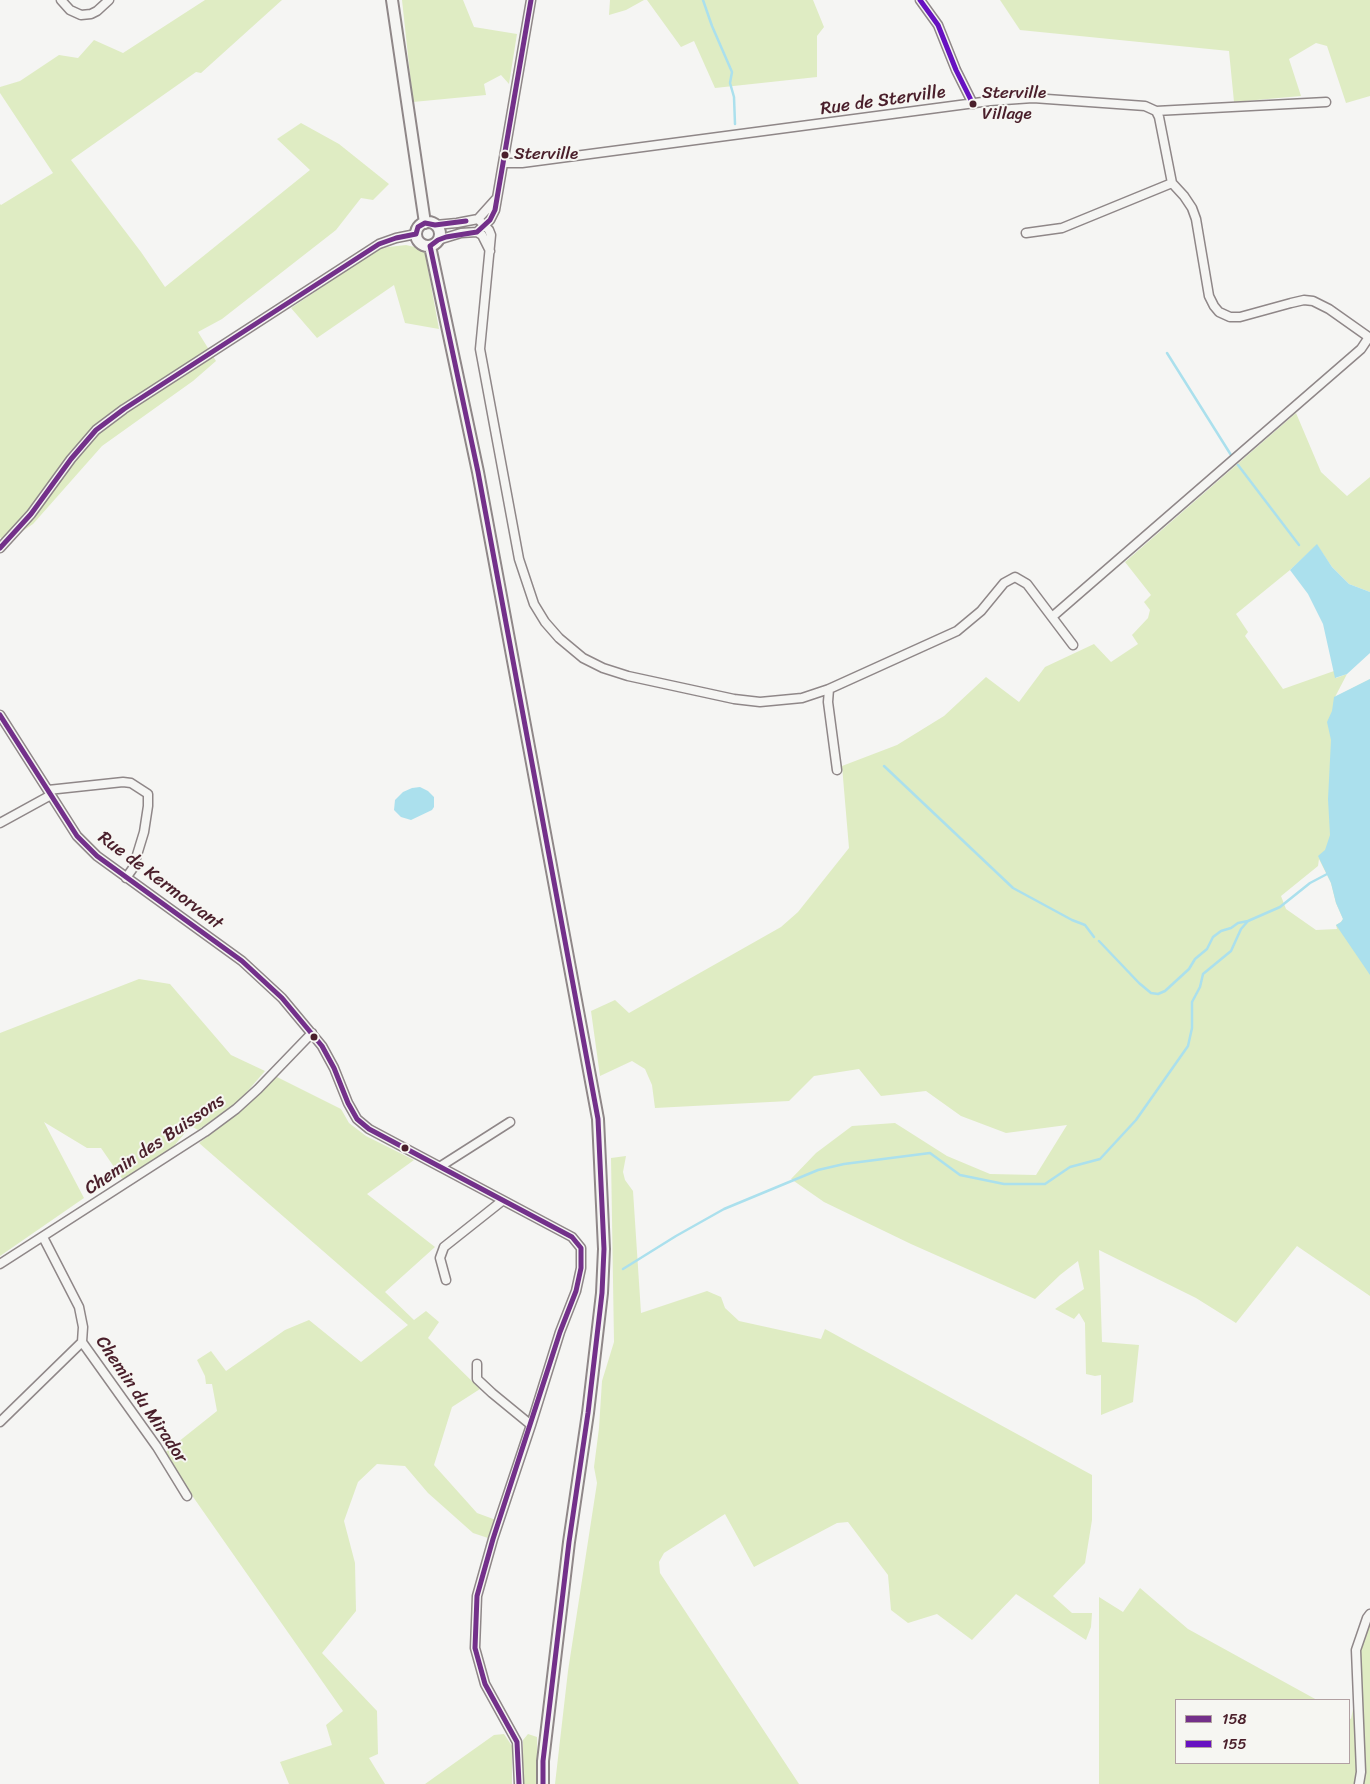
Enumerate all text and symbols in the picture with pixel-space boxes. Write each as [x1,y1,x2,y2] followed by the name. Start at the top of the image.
[819,82,947,120] street label: Rue de Sterville
[982,84,1046,124] place label: Sterville Village
[968,99,978,109] marker: Sterville Village
[514,145,578,165] place label: Sterville
[500,150,510,160] marker: Sterville
[94,827,226,935] street label: Rue de Kermorvant
[309,1032,319,1042] unlabelled marker
[81,1090,229,1200] street label: Chemin des Buissons
[400,1143,410,1153] unlabelled marker
[90,1332,192,1468] street label: Chemin du Mirador
[1175,1699,1350,1764] legend
[1222,1706,1247,1732] text: 158
[1222,1731,1247,1757] text: 155

